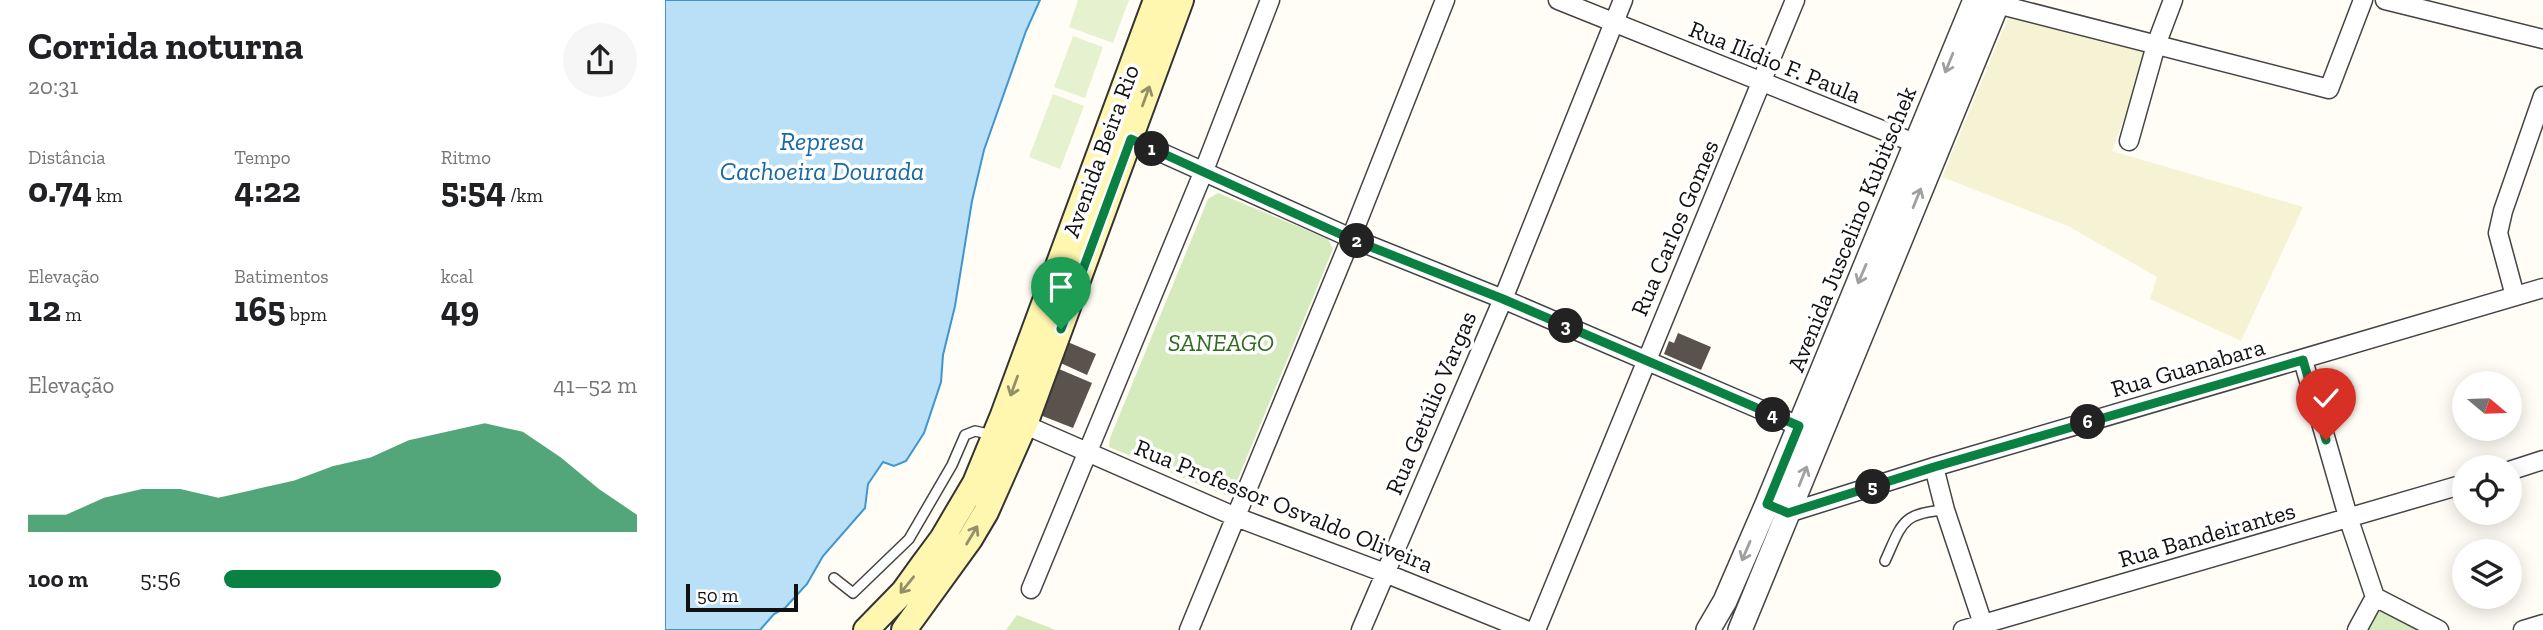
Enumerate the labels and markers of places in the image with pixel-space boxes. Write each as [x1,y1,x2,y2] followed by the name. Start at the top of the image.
[1135,132,1169,166] pin: 1
[1339,224,1375,258] pin: 2
[1031,257,1091,329] pin
[1549,308,1583,344] pin: 3
[2296,368,2356,440] pin
[1755,398,1791,432] pin: 4
[2071,404,2105,440] pin: 6
[1855,470,1891,504] pin: 5

